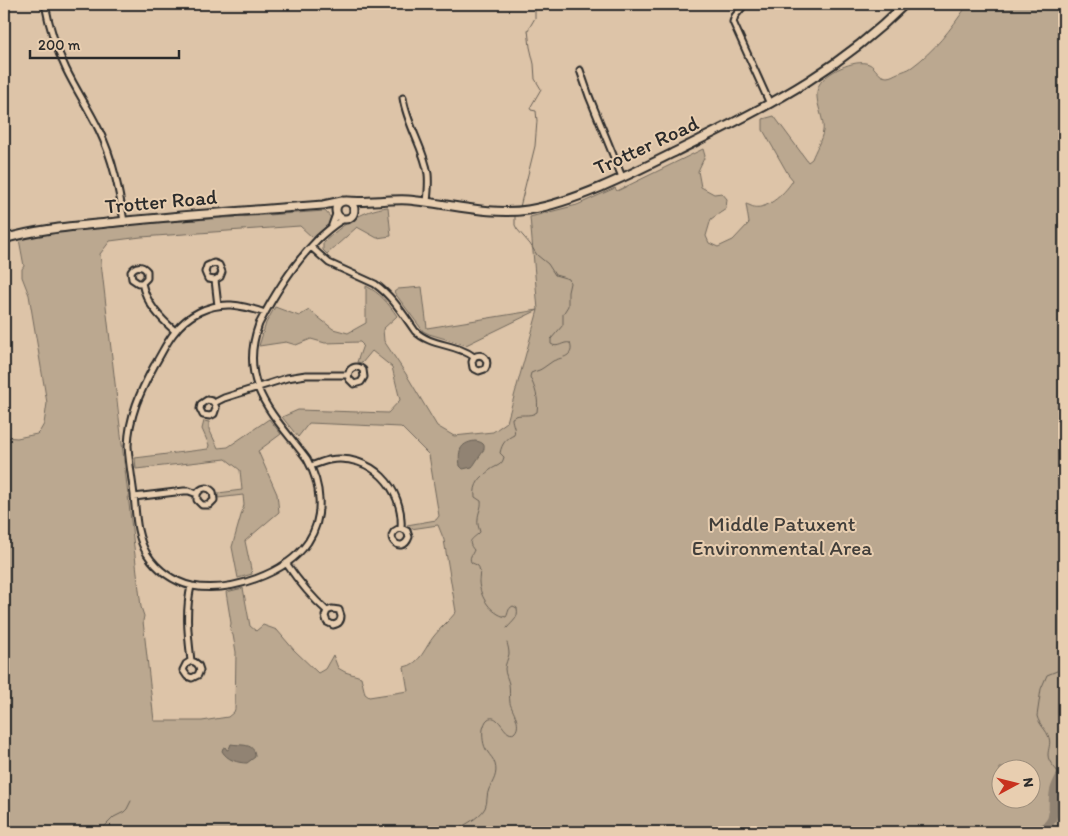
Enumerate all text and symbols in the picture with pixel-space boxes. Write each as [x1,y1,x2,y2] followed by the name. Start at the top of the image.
[30,28,179,60] scale bar
[38,36,81,54] text: 200 m
[590,110,703,180] street label: Trotter Road
[104,184,219,218] street label: Trotter Road
[692,511,872,560] park label: Middle Patuxent Environmental Area
[990,758,1040,808] north arrow
[1019,777,1037,788] text: N

